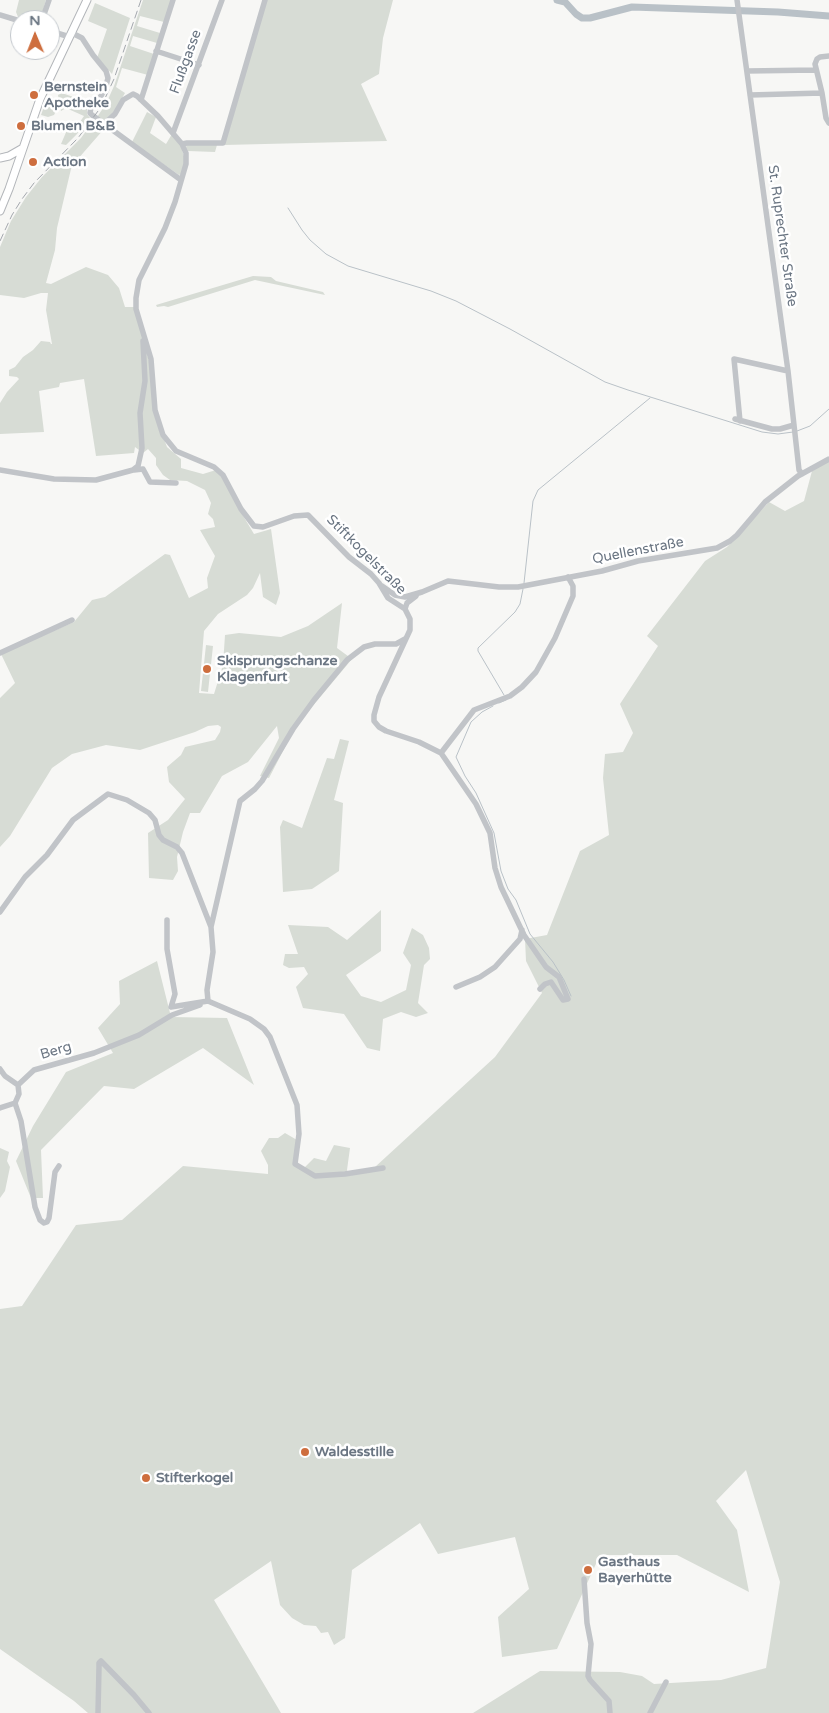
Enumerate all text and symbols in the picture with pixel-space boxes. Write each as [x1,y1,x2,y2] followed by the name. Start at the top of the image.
[10,10,60,60] north arrow
[29,12,41,29] text: N
[167,28,205,96] street label: Flußgasse
[44,79,109,111] place label: Bernstein Apotheke
[28,89,40,101] marker: Bernstein Apotheke
[31,118,115,134] place label: Blumen B&B
[15,120,27,132] marker: Blumen B&B
[43,154,87,170] place label: Action
[27,156,39,168] marker: Action
[764,164,800,308] street label: St. Ruprechter Straße
[323,512,409,598] street label: Stiftkogelstraße
[591,534,685,568] street label: Quellenstraße
[217,653,337,686] place label: Skisprungschanze Klagenfurt
[201,663,213,675] marker: Skisprungschanze Klagenfurt
[39,1039,73,1063] street label: Berg
[315,1444,394,1460] place label: Waldesstille
[299,1446,311,1458] marker: Waldesstille
[156,1470,233,1486] place label: Stifterkogel
[140,1472,152,1484] marker: Stifterkogel
[598,1554,672,1586] place label: Gasthaus Bayerhütte
[582,1564,594,1576] marker: Gasthaus Bayerhütte

